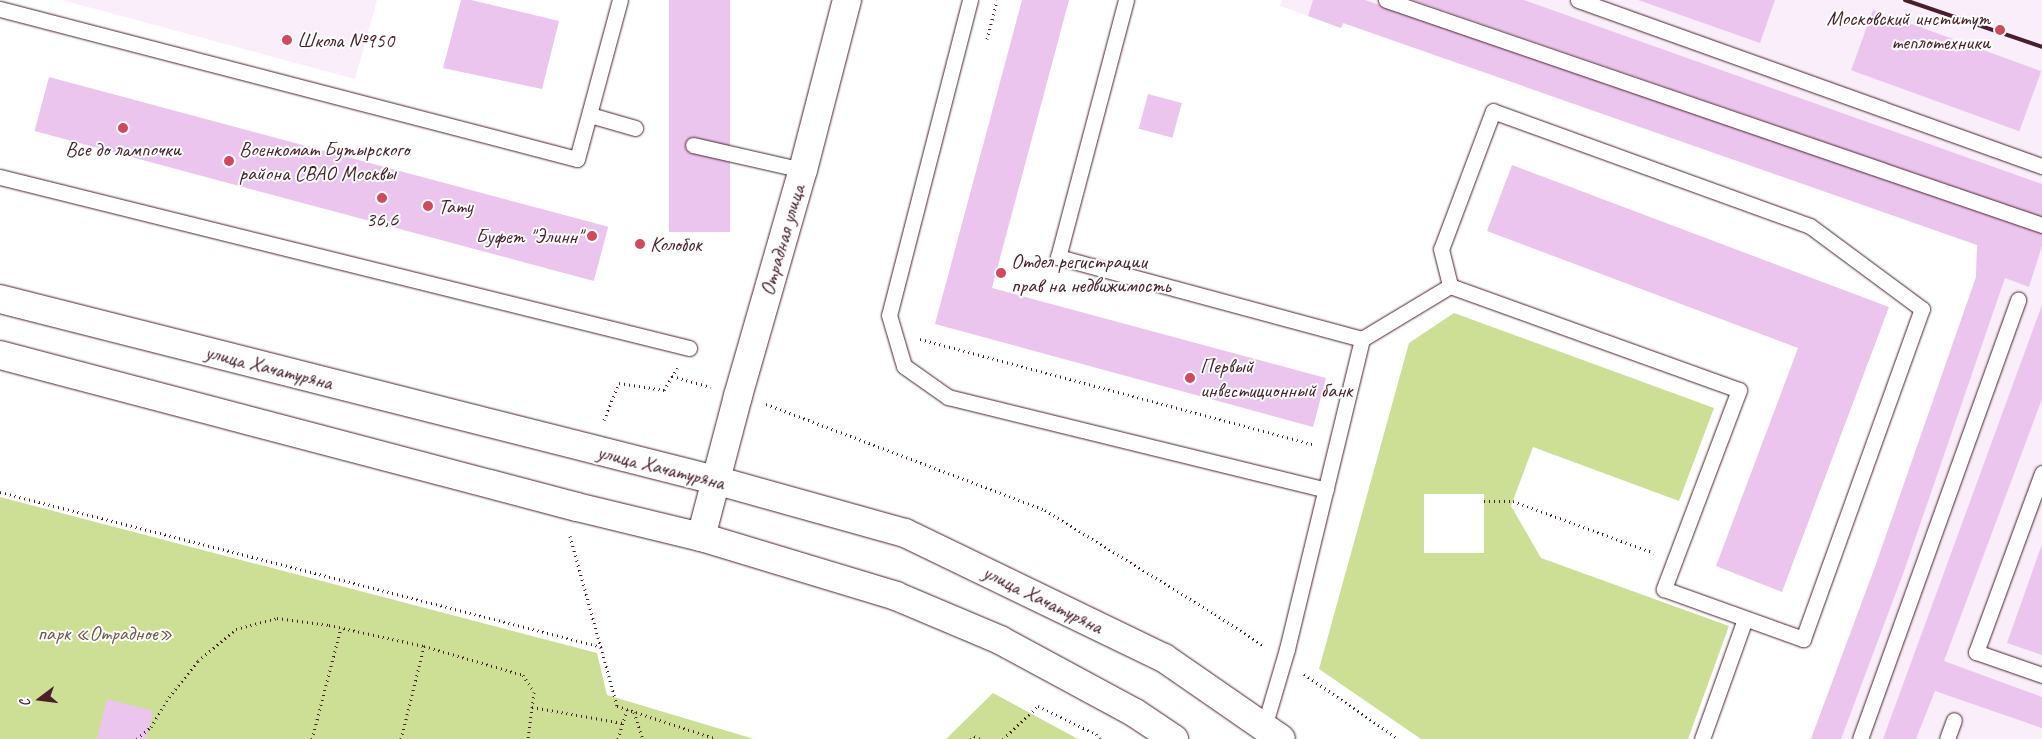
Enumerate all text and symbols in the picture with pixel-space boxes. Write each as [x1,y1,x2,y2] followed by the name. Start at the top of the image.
[1827,5,1990,55] place label: Московский институт теплотехники
[1994,24,2006,36] marker: Московский институт теплотехники
[297,27,394,53] place label: Школа №950
[281,34,293,46] marker: Школа №950
[117,122,129,134] marker: Все до лампочки
[65,136,181,162] place label: Все до лампочки
[239,136,407,186] place label: Военкомат Бутырского района СВАО Москвы
[223,155,235,167] marker: Военкомат Бутырского района СВАО Москвы
[754,181,810,299] street label: Отрадная улица
[376,192,388,204] marker: 36,6
[438,193,473,219] place label: Тату
[422,200,434,212] marker: Тату
[366,206,398,232] place label: 36,6
[476,223,582,249] place label: Буфет "Элинн"
[586,230,598,242] marker: Буфет "Элинн"
[650,231,702,257] place label: Колобок
[634,238,646,250] marker: Колобок
[1011,248,1171,298] place label: Отдел регистрации прав на недвижимость
[995,267,1007,279] marker: Отдел регистрации прав на недвижимость
[202,339,336,395] street label: улица Хачатуряна
[1200,353,1352,403] place label: Первый инвестиционный банк
[1184,372,1196,384] marker: Первый инвестиционный банк
[594,439,728,495] street label: улица Хачатуряна
[978,559,1108,639] street label: улица Хачатуряна
[38,620,172,646] park label: парк «Отрадное»
[15,674,65,724] north arrow
[16,697,34,709] text: С

